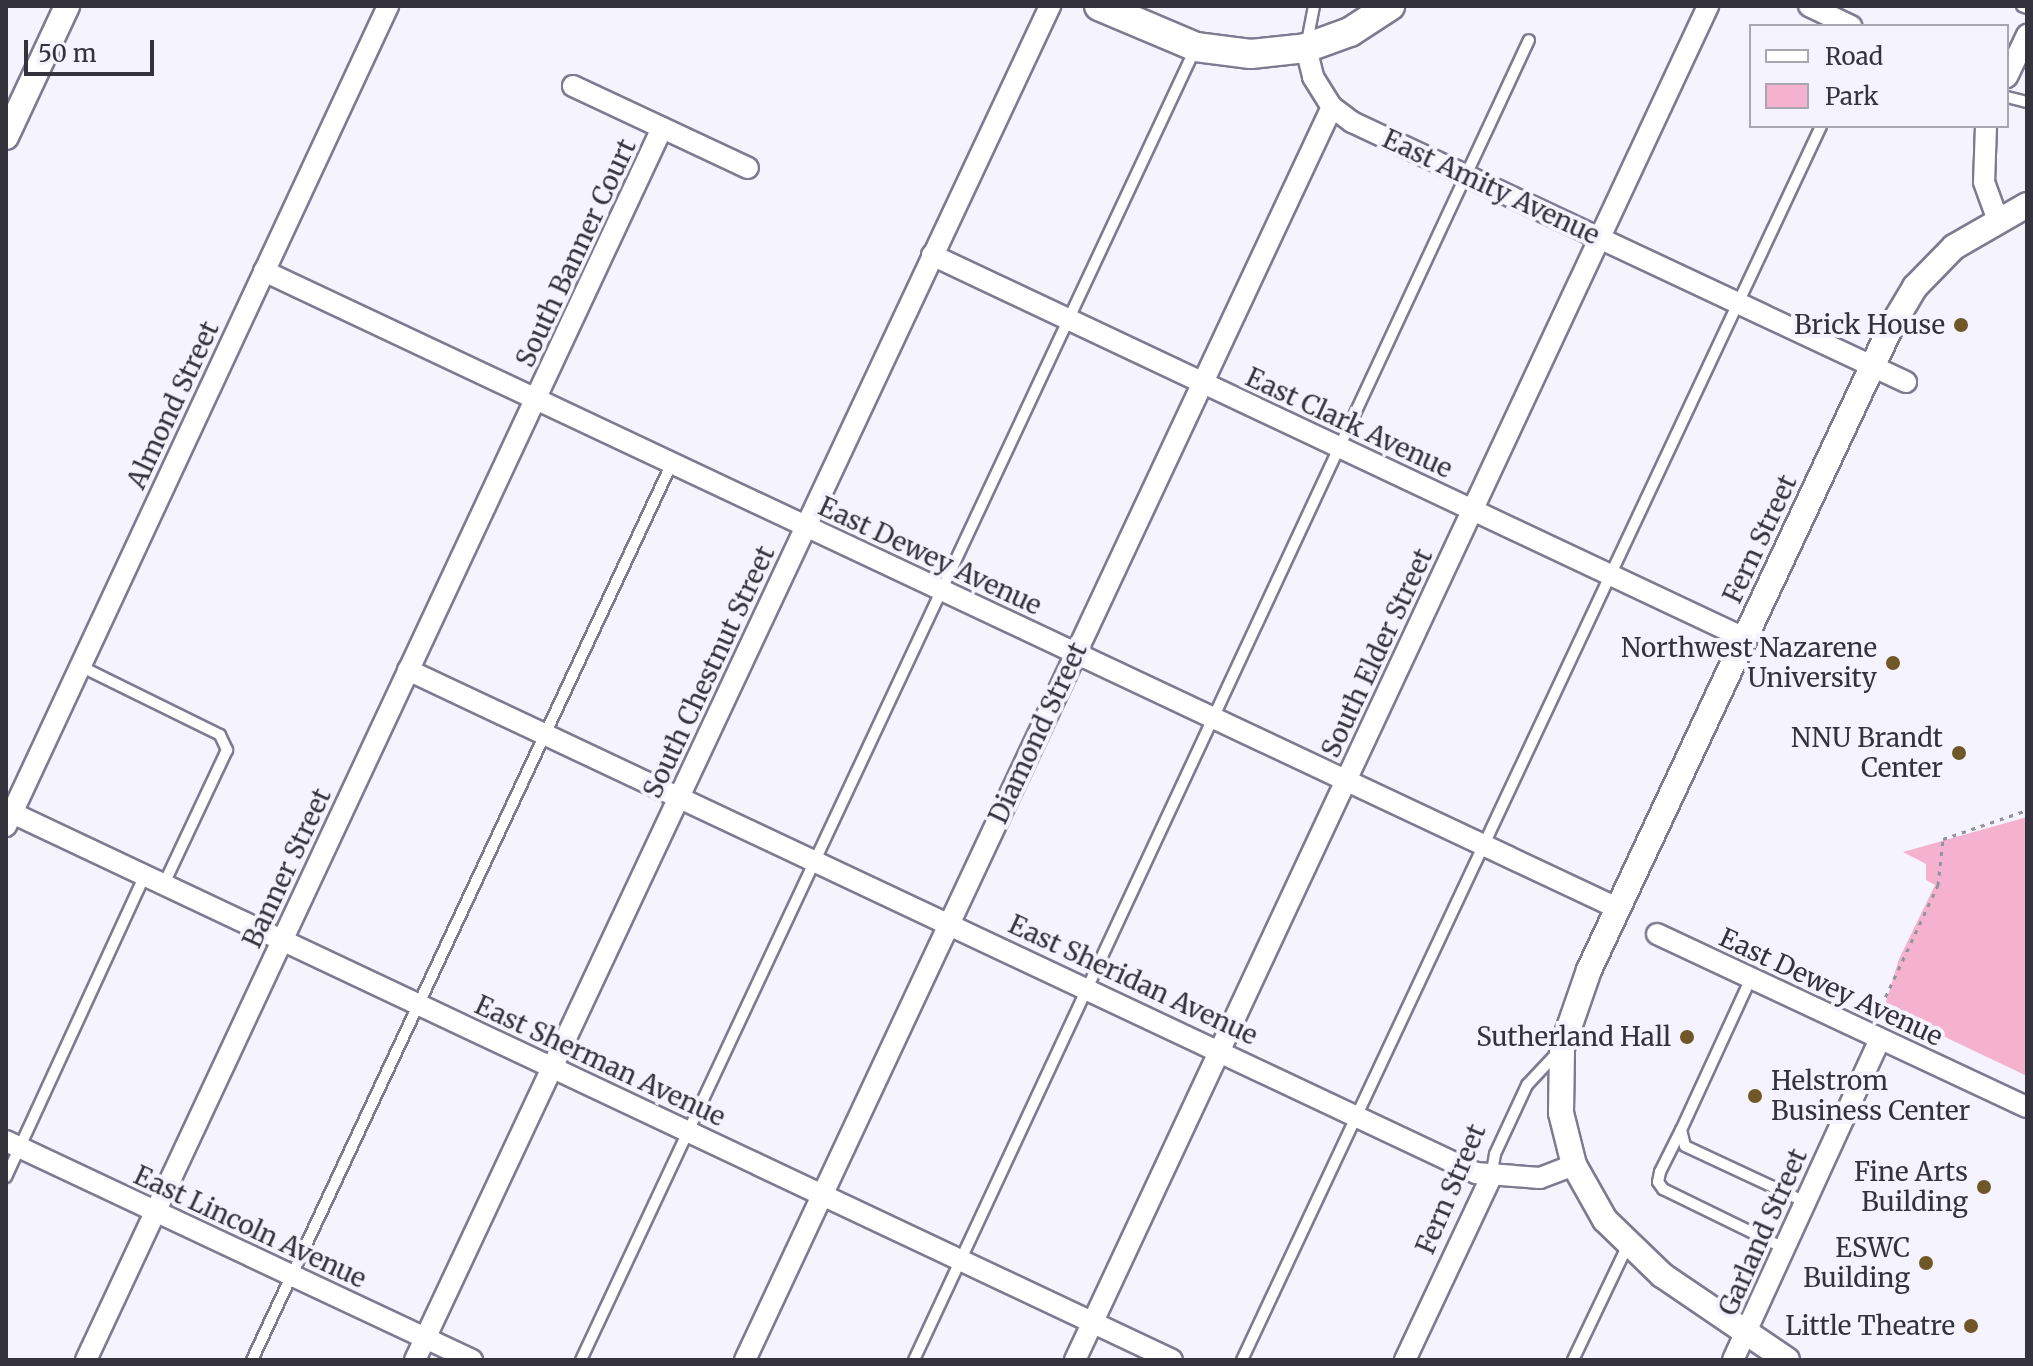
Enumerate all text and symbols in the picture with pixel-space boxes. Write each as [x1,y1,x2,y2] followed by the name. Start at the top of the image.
[28,24,158,74] scale bar
[1749,24,2009,128] legend
[38,38,97,69] text: 50 m
[1825,41,1883,72] text: Road
[1825,81,1878,112] text: Park
[1378,123,1604,251] street label: East Amity Avenue
[509,134,643,372] street label: South Banner Court
[1794,309,1945,341] place label: Brick House
[121,316,225,494] street label: Almond Street
[1952,316,1970,334] marker: Brick House
[1241,361,1457,485] street label: East Clark Avenue
[1717,470,1803,608] street label: Fern Street
[814,491,1046,621] street label: East Dewey Avenue
[637,541,781,803] street label: South Chestnut Street
[1315,544,1439,762] street label: South Elder Street
[1621,632,1877,694] place label: Northwest Nazarene University
[982,638,1094,828] street label: Diamond Street
[1884,654,1902,672] marker: Northwest Nazarene University
[1791,722,1943,784] place label: NNU Brandt Center
[1950,744,1968,762] marker: NNU Brandt Center
[236,783,338,953] street label: Banner Street
[1004,909,1262,1051] street label: East Sheridan Avenue
[1715,922,1947,1052] street label: East Dewey Avenue
[470,989,730,1133] street label: East Sherman Avenue
[1476,1021,1671,1053] place label: Sutherland Hall
[1678,1028,1696,1046] marker: Sutherland Hall
[1771,1065,1970,1126] place label: Helstrom Business Center
[1746,1087,1764,1105] marker: Helstrom Business Center
[1410,1119,1492,1259] street label: Fern Street
[1712,1144,1814,1320] street label: Garland Street
[1854,1156,1968,1218] place label: Fine Arts Building
[129,1159,371,1295] street label: East Lincoln Avenue
[1975,1178,1993,1196] marker: Fine Arts Building
[1803,1232,1910,1294] place label: ESWC Building
[1917,1254,1935,1272] marker: ESWC Building
[1785,1310,1955,1342] place label: Little Theatre
[1962,1317,1980,1335] marker: Little Theatre

